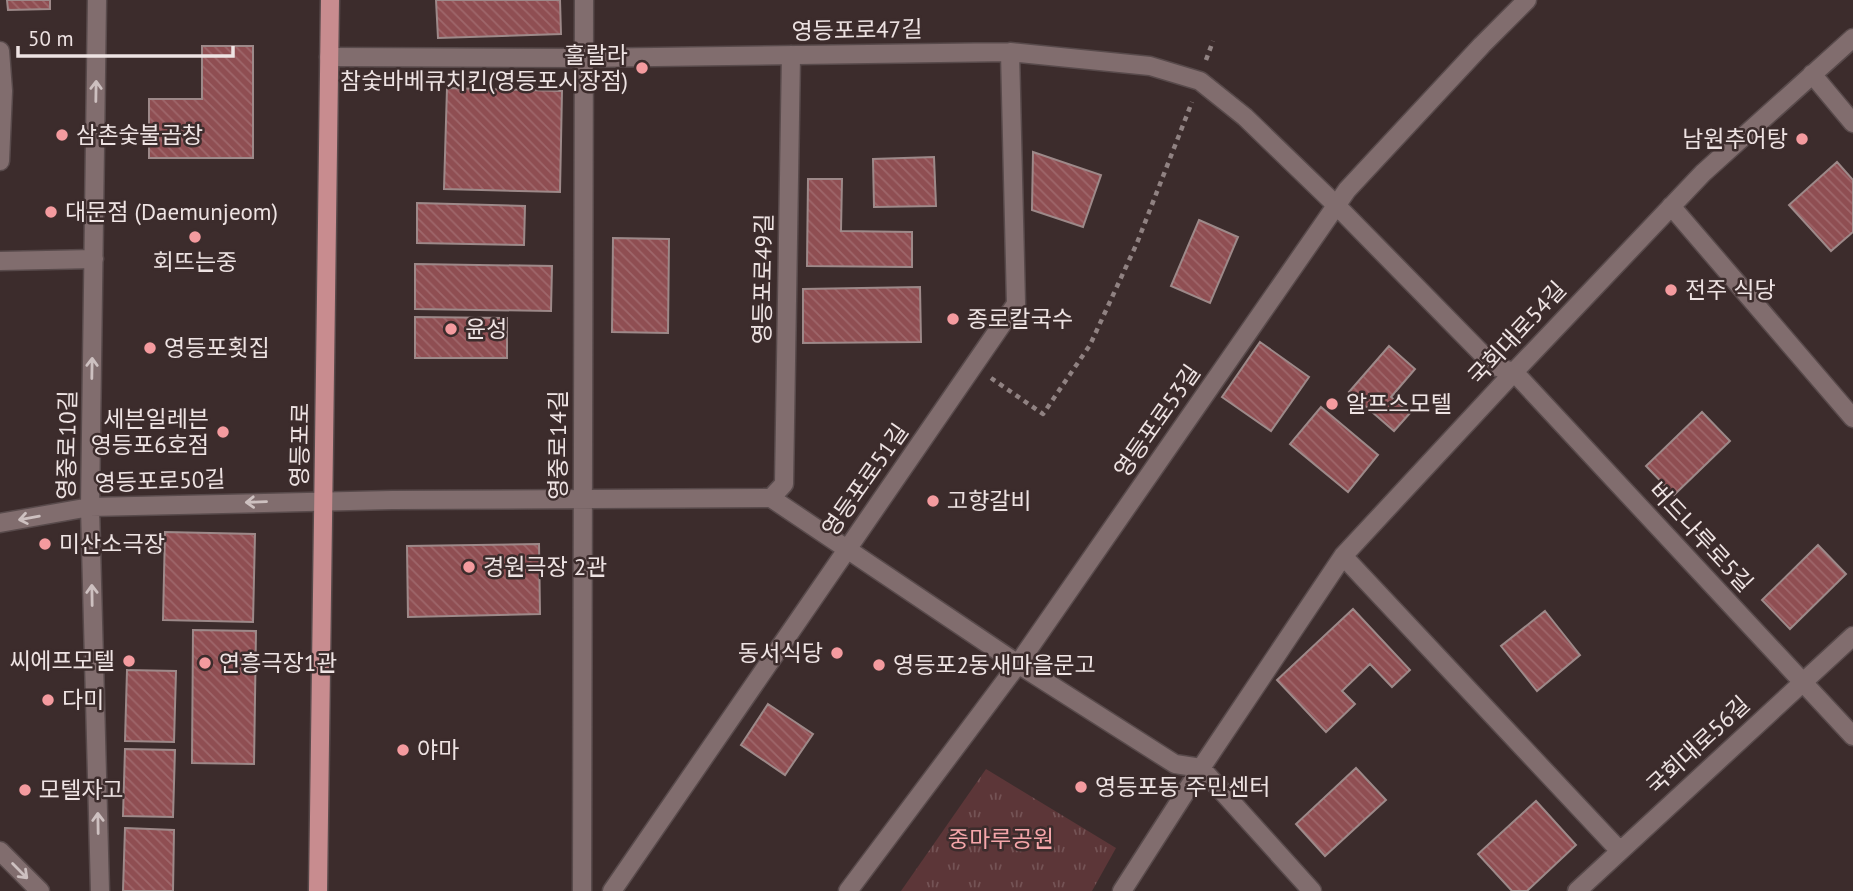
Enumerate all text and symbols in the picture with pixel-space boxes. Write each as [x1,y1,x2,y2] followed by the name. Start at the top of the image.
[18,14,233,58] scale bar
[791,14,923,45] street label: 영등포로47길
[28,25,74,52] text: 50 m
[340,40,628,95] place label: 훌랄라 참숯바베큐치킨(영등포시장점)
[634,60,650,76] marker: 훌랄라 참숯바베큐치킨(영등포시장점)
[89,80,103,103] one-way arrow
[76,120,203,149] place label: 삼촌숯불곱창
[1682,124,1788,153] place label: 남원추어탕
[54,127,70,143] marker: 삼촌숯불곱창
[1794,131,1810,147] marker: 남원추어탕
[65,197,278,226] place label: 대문점 (Daemunjeom)
[43,204,59,220] marker: 대문점 (Daemunjeom)
[747,213,778,345] street label: 영등포로49길
[187,229,203,245] marker: 회뜨는중
[153,247,237,276] place label: 회뜨는중
[1461,275,1572,390] street label: 국회대로54길
[1685,275,1776,304] place label: 전주 식당
[1663,282,1679,298] marker: 전주 식당
[967,304,1073,333] place label: 종로칼국수
[945,311,961,327] marker: 종로칼국수
[465,314,507,343] place label: 윤성
[443,321,459,337] marker: 윤성
[164,333,270,362] place label: 영등포횟집
[142,340,158,356] marker: 영등포횟집
[85,357,99,380] one-way arrow
[1107,359,1206,483] street label: 영등포로53길
[1346,389,1452,418] place label: 알프스모텔
[51,390,82,500] street label: 영중로10길
[543,390,572,500] street label: 영중로14길
[1324,396,1340,412] marker: 알프스모텔
[284,402,315,488] street label: 영등포로
[91,404,209,459] place label: 세븐일레븐 영등포6호점
[815,418,914,542] street label: 영등포로51길
[215,424,231,440] marker: 세븐일레븐 영등포6호점
[94,464,226,497] street label: 영등포로50길
[1643,476,1760,598] street label: 버드나루로5길
[947,486,1032,515] place label: 고향갈비
[925,493,941,509] marker: 고향갈비
[244,495,267,509] one-way arrow
[18,512,41,525] one-way arrow
[59,529,165,558] place label: 미산소극장
[37,536,53,552] marker: 미산소극장
[483,552,607,581] place label: 경원극장 2관
[461,559,477,575] marker: 경원극장 2관
[86,584,99,607] one-way arrow
[738,638,823,667] place label: 동서식당
[829,645,845,661] marker: 동서식당
[9,646,115,675] place label: 씨에프모텔
[219,648,337,677] place label: 연흥극장1관
[893,650,1096,679] place label: 영등포2동새마을문고
[121,653,137,669] marker: 씨에프모텔
[197,655,213,671] marker: 연흥극장1관
[871,657,887,673] marker: 영등포2동새마을문고
[62,685,104,714] place label: 다미
[1640,689,1755,800] street label: 국회대로56길
[40,692,56,708] marker: 다미
[417,735,459,764] place label: 야마
[395,742,411,758] marker: 야마
[1095,772,1270,801] place label: 영등포동 주민센터
[39,775,124,804] place label: 모텔자고
[1073,779,1089,795] marker: 영등포동 주민센터
[17,782,33,798] marker: 모텔자고
[91,812,105,835] one-way arrow
[948,824,1054,853] park label: 중마루공원
[11,863,28,880] one-way arrow

